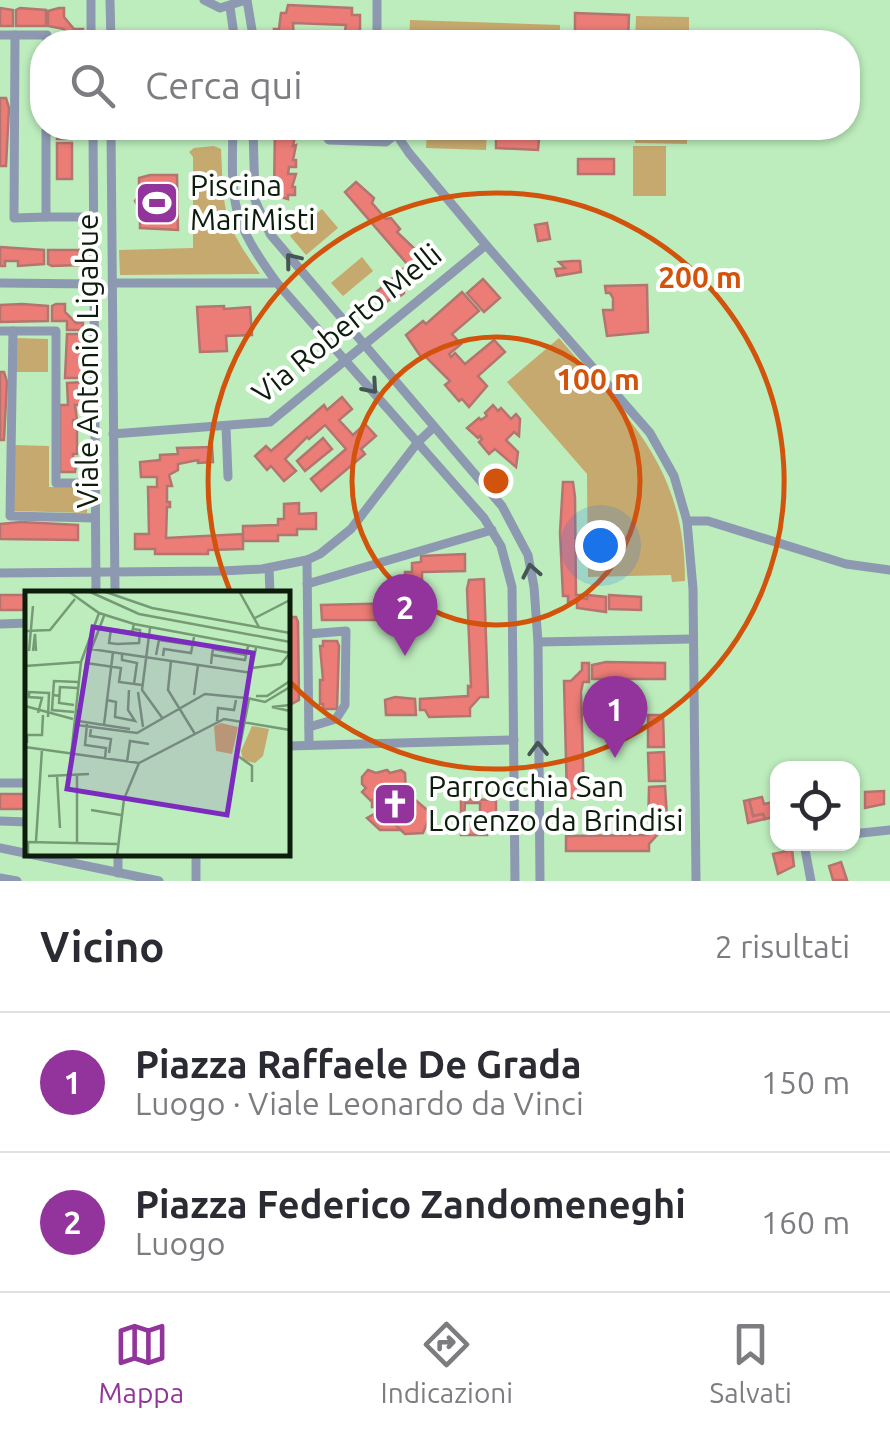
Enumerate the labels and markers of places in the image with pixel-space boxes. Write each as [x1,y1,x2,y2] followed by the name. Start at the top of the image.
[190,168,316,236] place label: Piscina MariMisti
[134,180,180,226] sports icon: Piscina MariMisti
[478,463,514,499] centre of rings
[372,574,438,656] pin: 2
[582,676,648,758] pin: 1
[428,769,684,837] place label: Parrocchia San Lorenzo da Brindisi
[372,781,418,827] church icon: Parrocchia San Lorenzo da Brindisi

